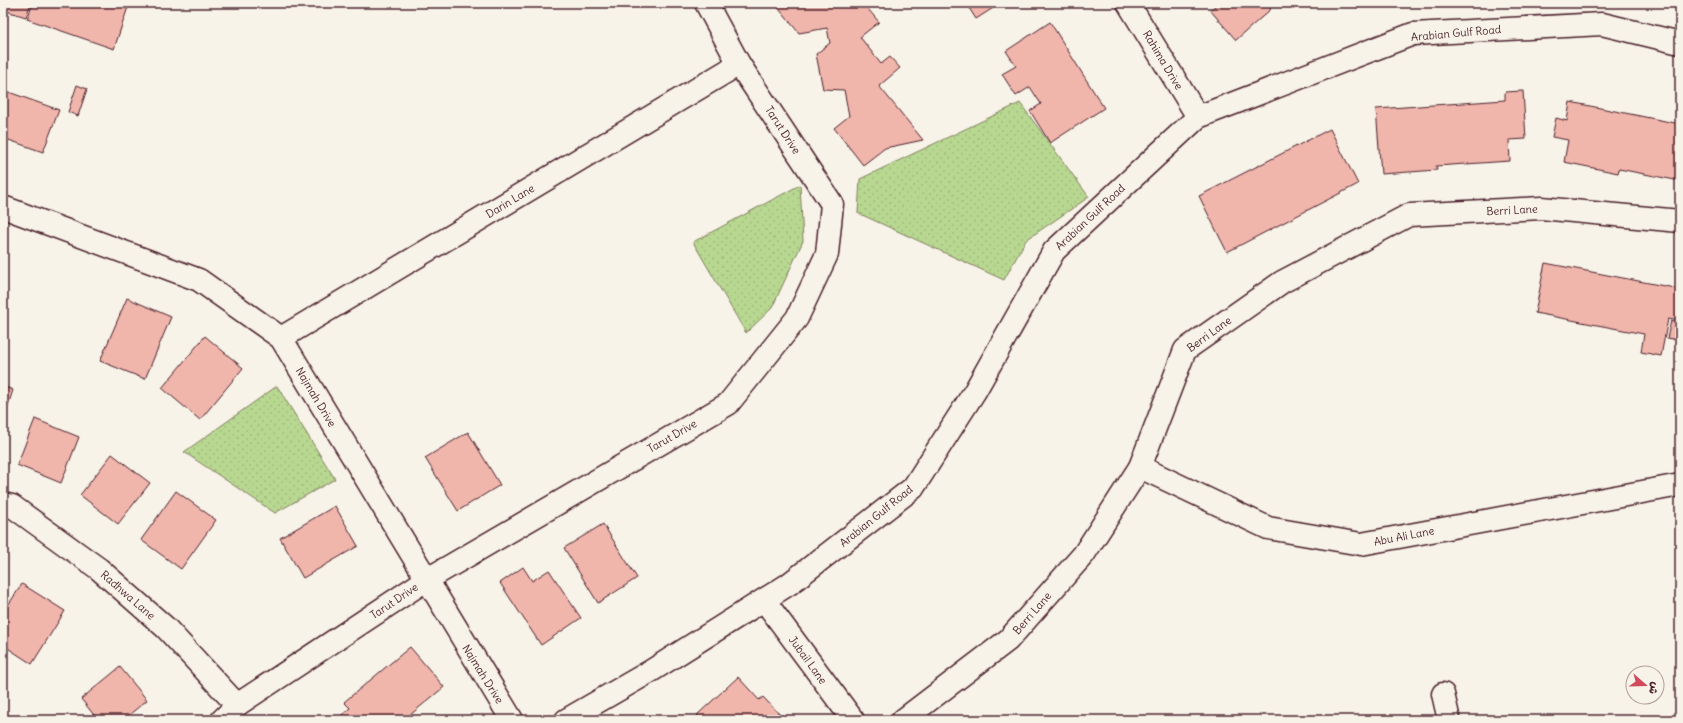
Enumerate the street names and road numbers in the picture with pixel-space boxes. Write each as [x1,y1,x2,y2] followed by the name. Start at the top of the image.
[1410,22,1502,44] street label: Arabian Gulf Road
[1140,28,1186,92] street label: Rahima Drive
[762,103,804,157] street label: Tarut Drive
[483,181,537,221] street label: Darin Lane
[1052,181,1128,253] street label: Arabian Gulf Road
[1486,202,1538,218] street label: Berri Lane
[1184,313,1234,355] street label: Berri Lane
[293,365,339,429] street label: Najmah Drive
[645,416,699,456] street label: Tarut Drive
[836,482,916,550] street label: Arabian Gulf Road
[1373,523,1435,549] street label: Abu Ali Lane
[98,567,158,623] street label: Radhwa Lane
[367,580,421,622] street label: Tarut Drive
[1010,589,1054,637] street label: Berri Lane
[786,633,830,687] street label: Jubail Lane
[459,642,507,706] street label: Najmah Drive

